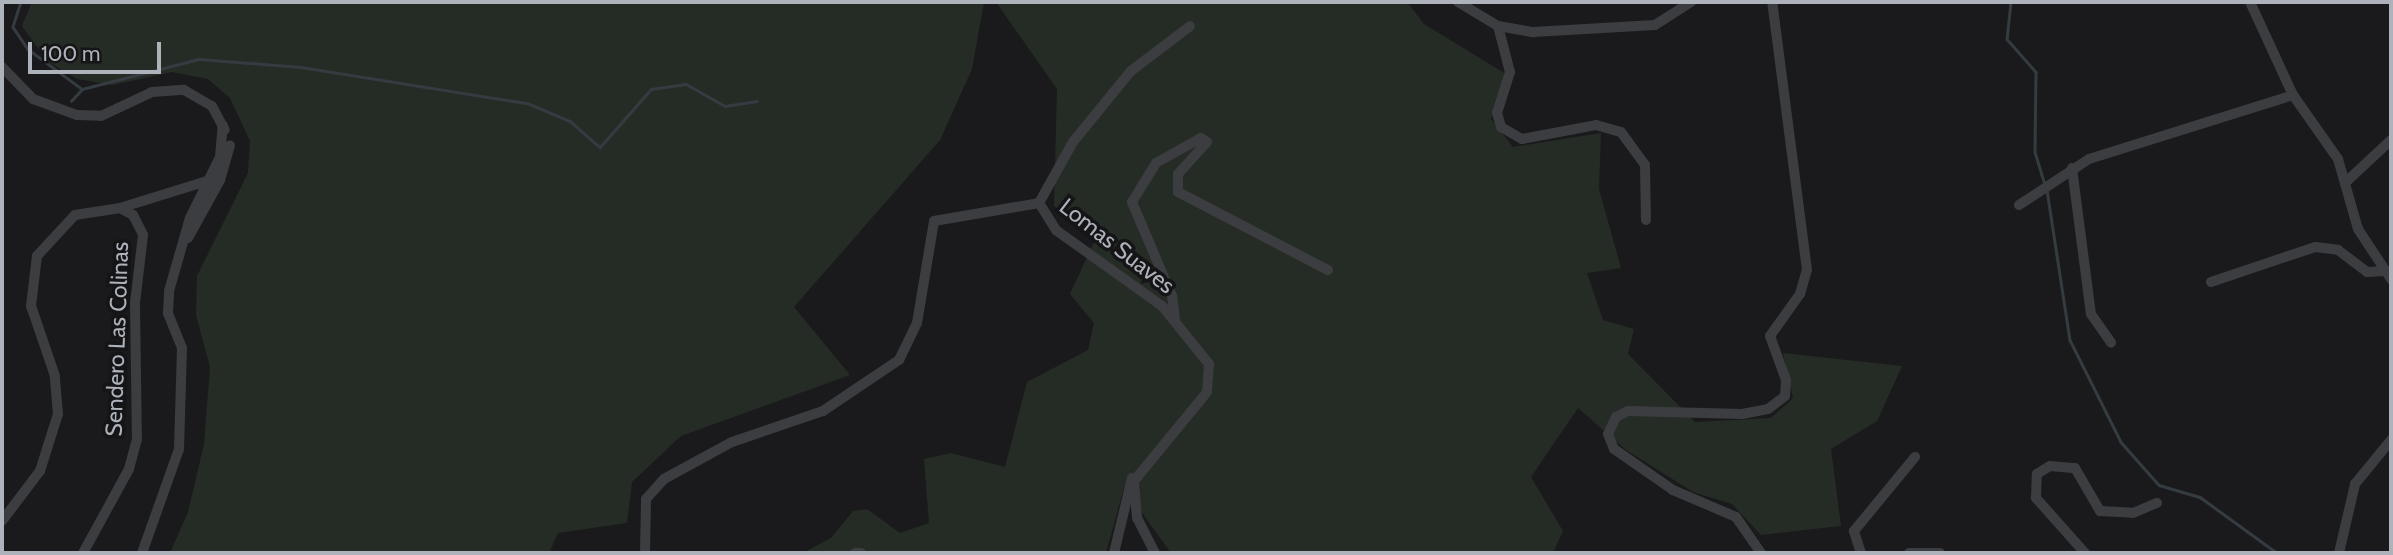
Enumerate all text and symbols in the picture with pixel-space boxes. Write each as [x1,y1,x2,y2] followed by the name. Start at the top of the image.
[32,28,164,72] scale bar
[41,41,100,66] text: 100 m
[1054,193,1180,299] street label: Lomas Suaves
[100,241,134,437] street label: Sendero Las Colinas

